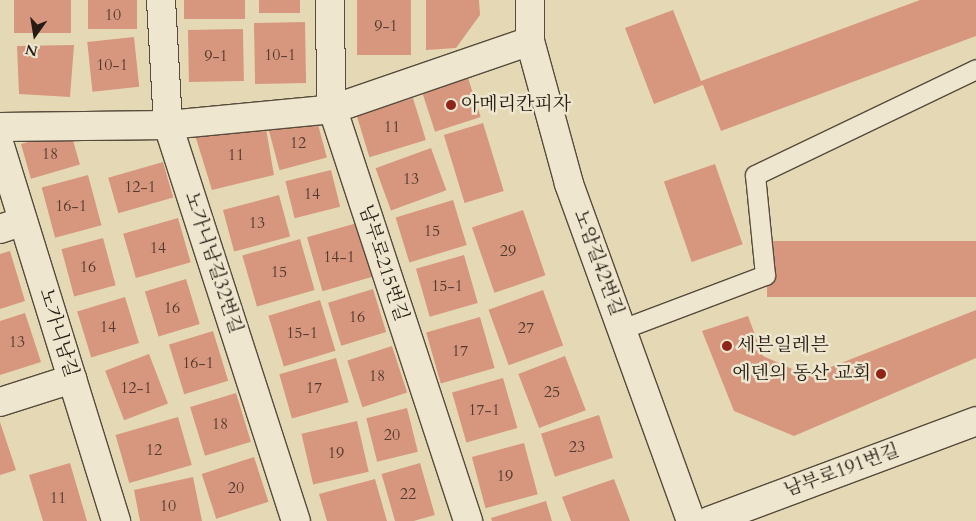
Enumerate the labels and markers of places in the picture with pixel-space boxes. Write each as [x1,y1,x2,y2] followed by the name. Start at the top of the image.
[461,94,571,116] place label: 아메리칸피자
[445,99,457,111] marker: 아메리칸피자
[737,335,829,357] place label: 세븐일레븐
[721,340,733,352] marker: 세븐일레븐
[732,363,871,385] place label: 에덴의 동산 교회
[875,368,887,380] marker: 에덴의 동산 교회

